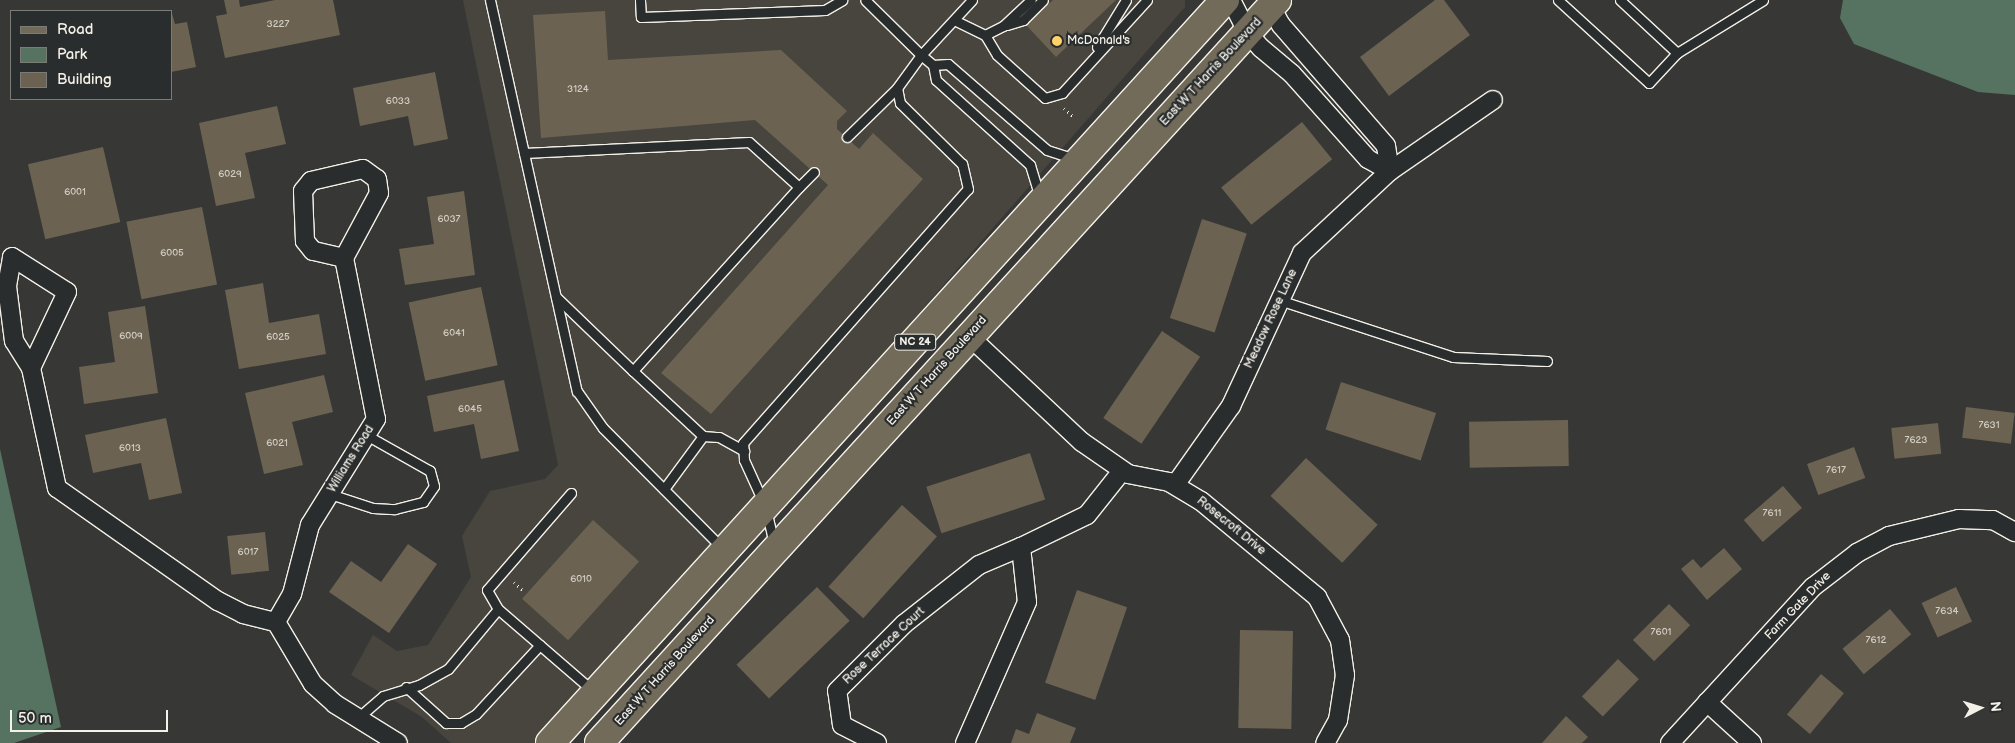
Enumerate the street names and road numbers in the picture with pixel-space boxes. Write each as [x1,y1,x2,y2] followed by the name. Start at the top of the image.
[1157,15,1265,129] street label: East W T Harris Boulevard
[1242,267,1300,371] street label: Meadow Rose Lane
[884,313,990,429] street label: East W T Harris Boulevard
[894,334,936,351] road number: NC 24
[325,423,377,495] street label: Williams Road
[1194,494,1268,558] street label: Rosecroft Drive
[1762,569,1834,643] street label: Farm Gate Drive
[840,604,928,688] street label: Rose Terrace Court
[612,613,718,729] street label: East W T Harris Boulevard

